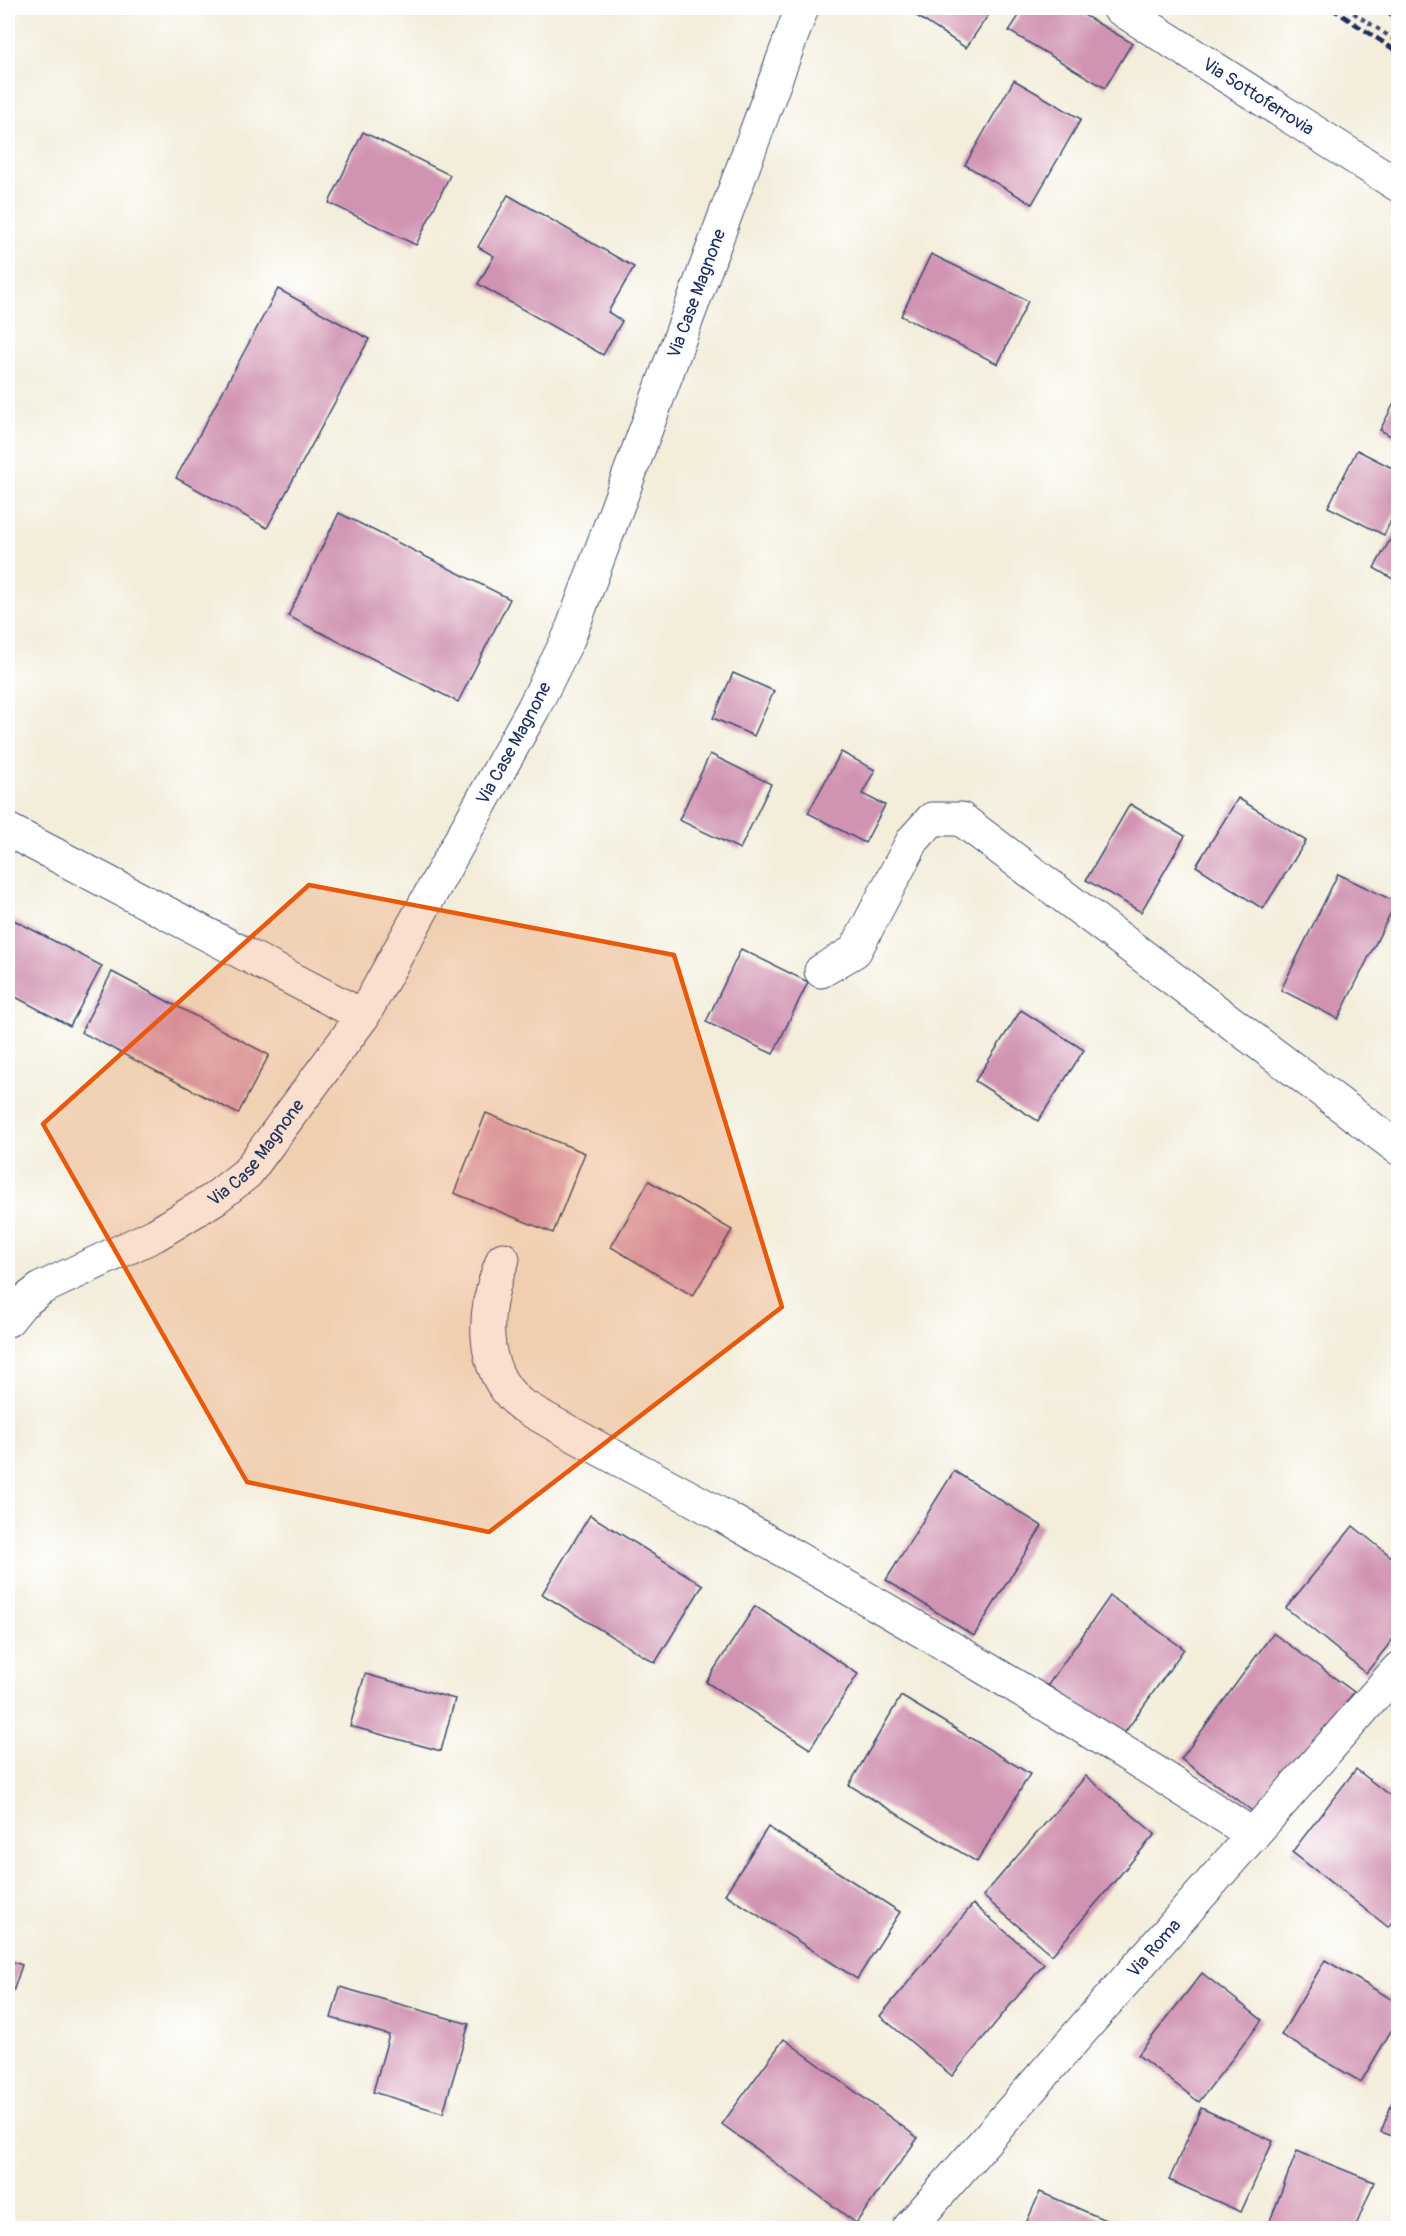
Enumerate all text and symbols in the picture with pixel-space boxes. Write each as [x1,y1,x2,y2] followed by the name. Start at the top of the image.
[1198,52,1318,140] street label: Via Sottoferrovia
[662,225,731,361] street label: Via Case Magnone
[471,678,556,808] street label: Via Case Magnone
[203,1094,309,1211] street label: Via Case Magnone
[1122,1914,1186,1982] street label: Via Roma

